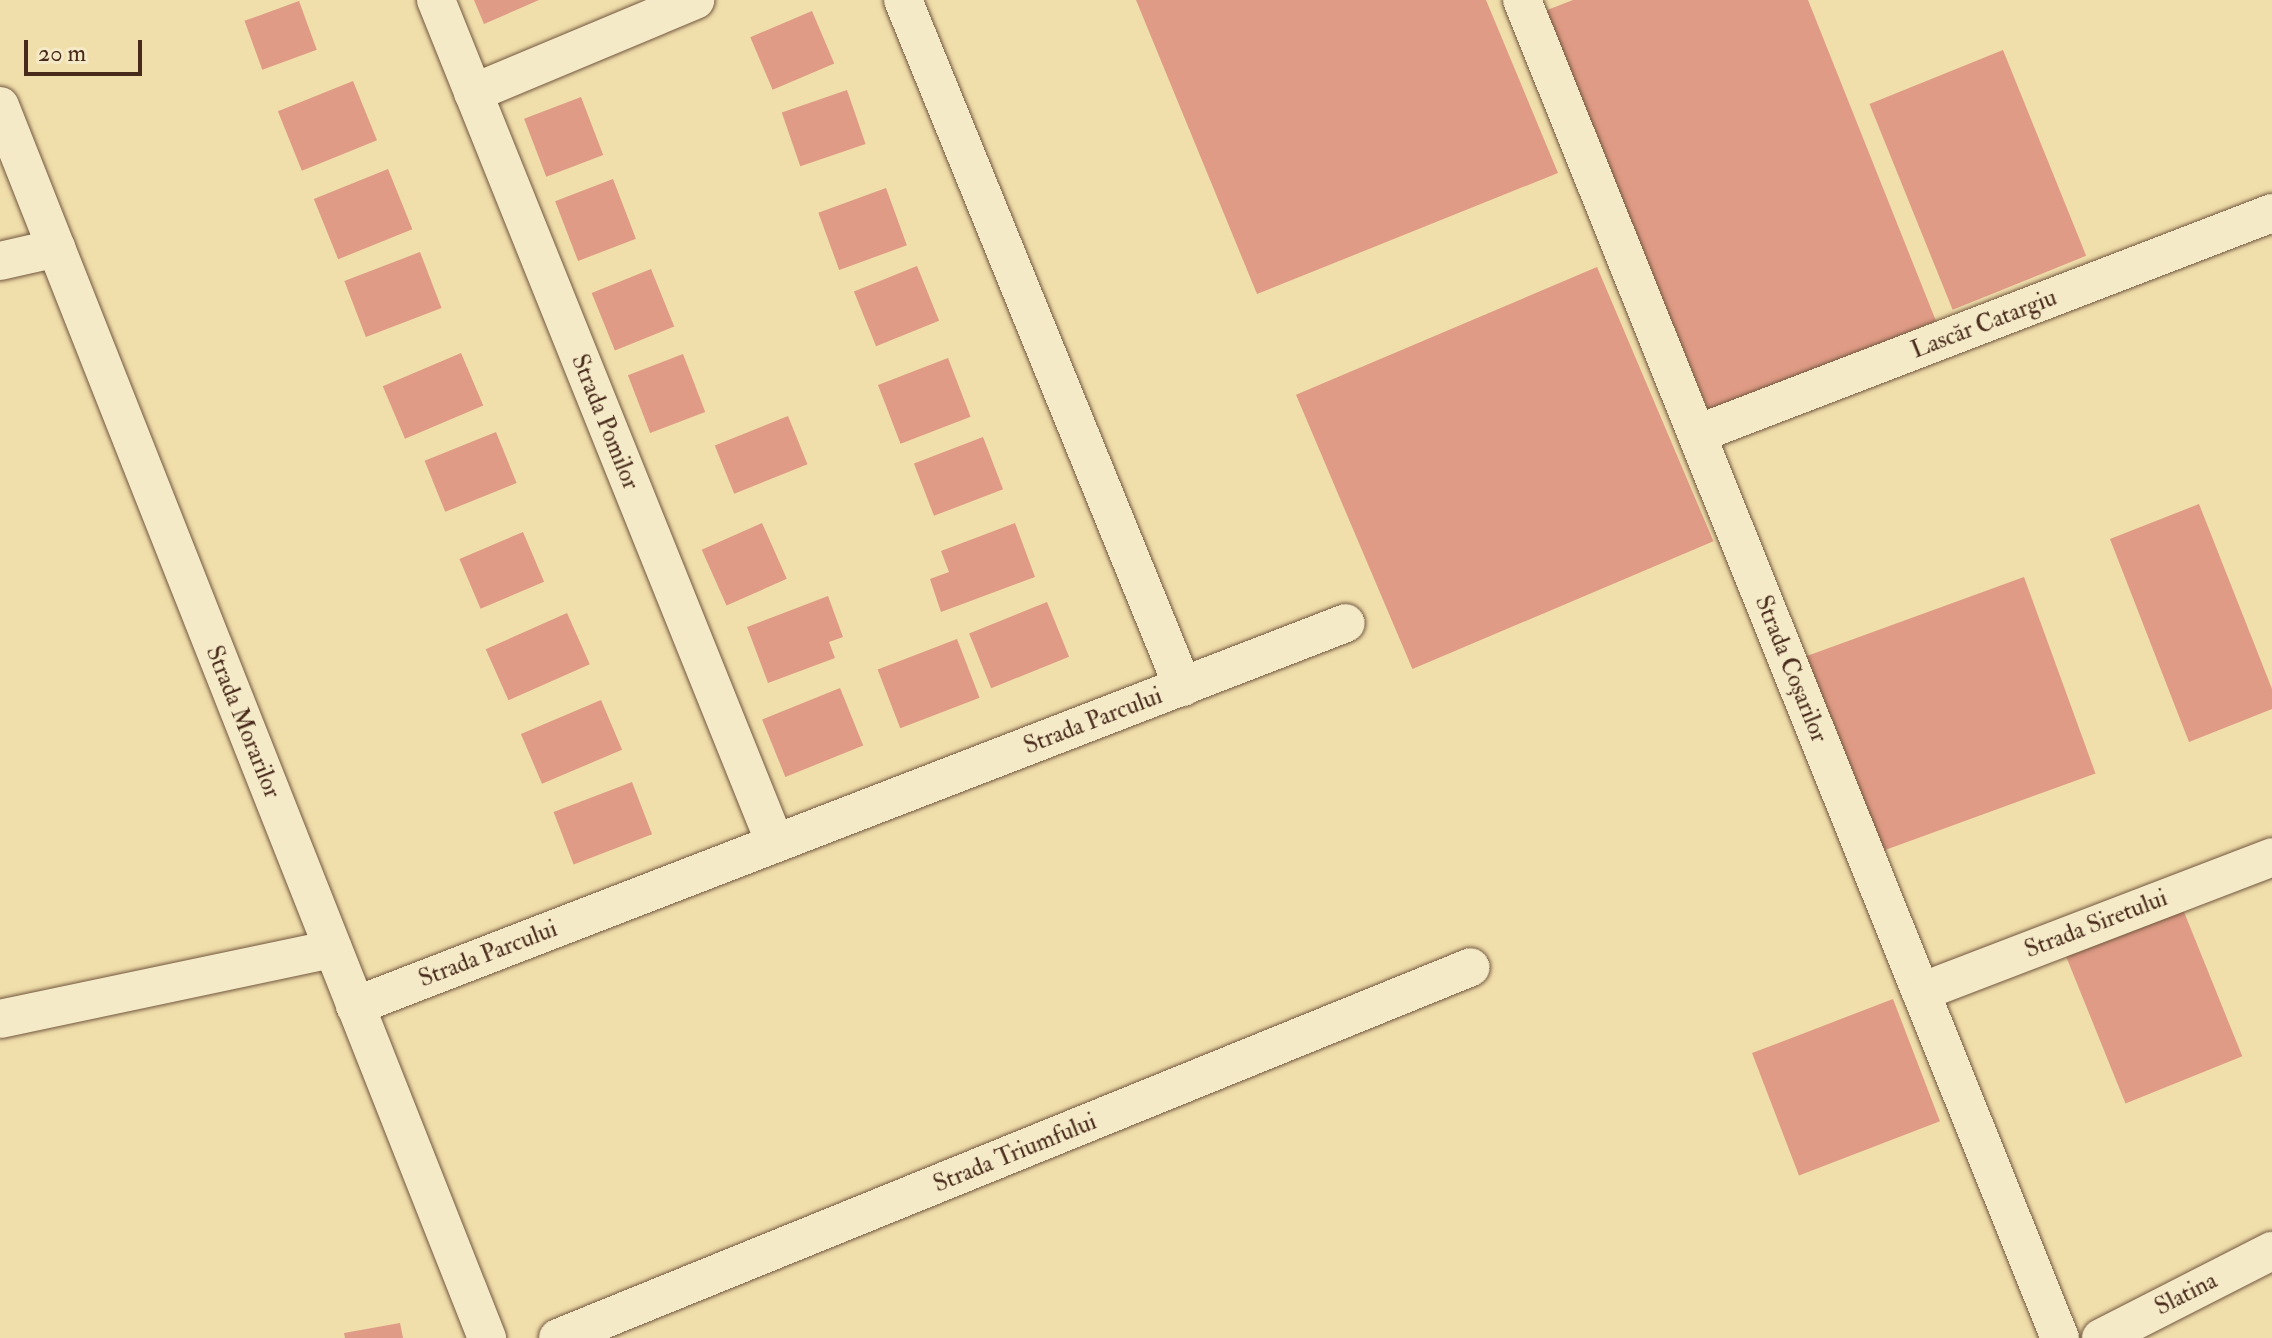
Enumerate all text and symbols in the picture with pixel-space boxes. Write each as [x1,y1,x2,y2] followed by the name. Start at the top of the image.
[28,24,146,74] scale bar
[38,38,86,69] text: 20 m
[1907,283,2061,365] street label: Lascăr Catargiu
[565,350,645,494] street label: Strada Pomilor
[1748,591,1834,747] street label: Strada Coșarilor
[199,642,287,802] street label: Strada Morarilor
[1020,681,1166,761] street label: Strada Parcului
[2021,884,2171,964] street label: Strada Siretului
[415,914,561,994] street label: Strada Parcului
[929,1107,1101,1199] street label: Strada Triumfului
[2150,1266,2222,1322] street label: Slatina

